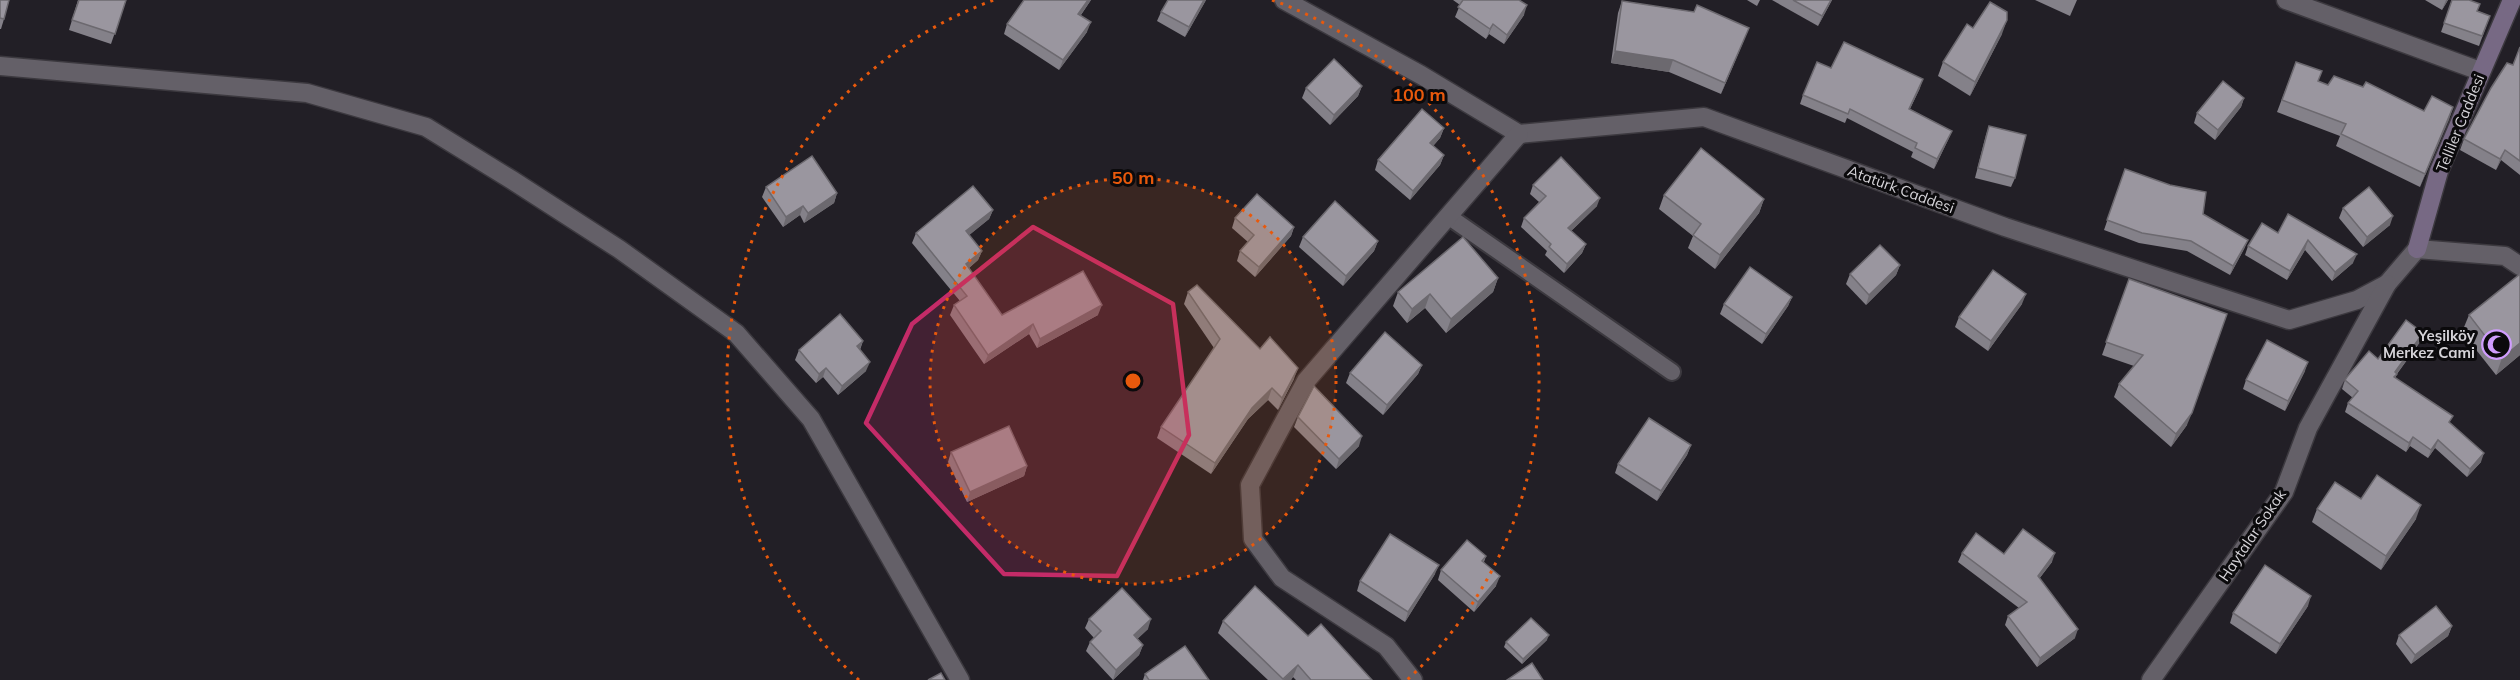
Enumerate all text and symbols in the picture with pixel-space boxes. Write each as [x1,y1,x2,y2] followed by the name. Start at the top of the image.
[2432,71,2488,175] street label: Telliler Caddesi
[1392,83,1446,106] text: 100 m
[1845,161,1957,217] street label: Atatürk Caddesi
[1112,166,1154,189] text: 50 m
[2383,326,2476,362] place label: Yeşilköy Merkez Cami
[2480,328,2512,360] mosque icon: Yeşilköy Merkez Cami
[1123,371,1143,391] centre of rings
[2214,485,2290,585] street label: Haytalar Sokak

